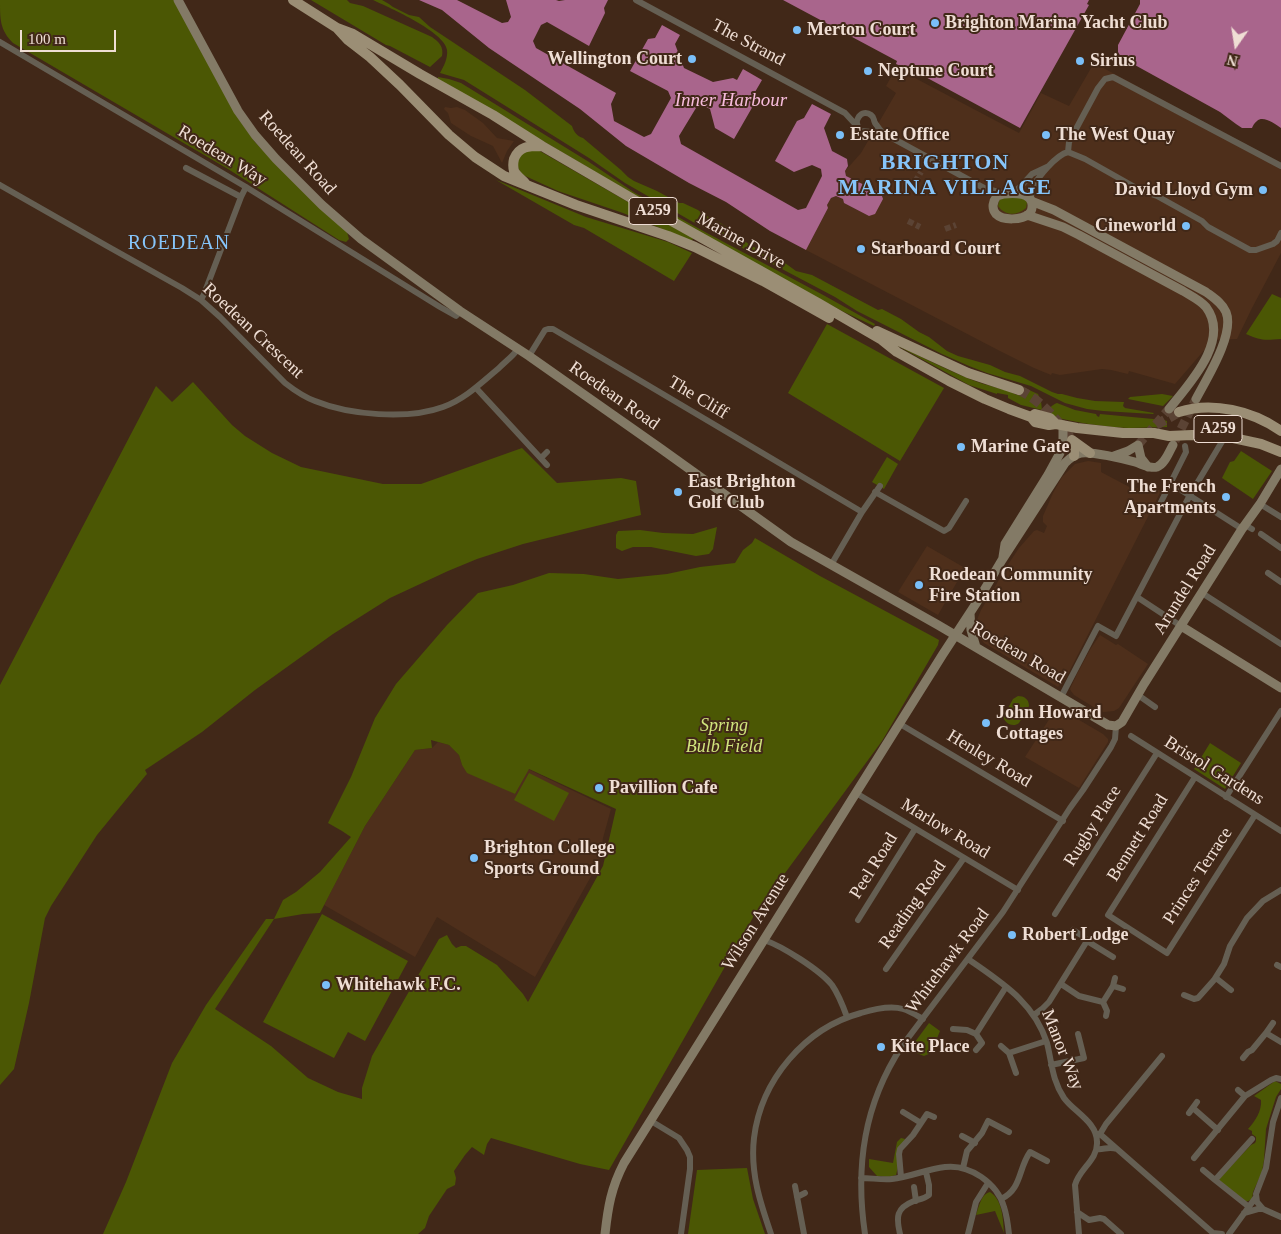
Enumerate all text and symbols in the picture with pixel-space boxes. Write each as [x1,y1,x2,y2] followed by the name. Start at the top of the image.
[945,12,1168,34] place label: Brighton Marina Yacht Club
[708,15,788,71] street label: The Strand
[929,17,941,29] marker: Brighton Marina Yacht Club
[807,19,915,41] place label: Merton Court
[22,20,119,52] scale bar
[1211,20,1261,70] north arrow
[791,24,803,36] marker: Merton Court
[28,31,66,47] text: 100 m
[547,48,682,70] place label: Wellington Court
[1090,50,1135,72] place label: Sirius
[1226,52,1239,69] text: N
[686,53,698,65] marker: Wellington Court
[1074,55,1086,67] marker: Sirius
[878,60,993,82] place label: Neptune Court
[862,65,874,77] marker: Neptune Court
[675,90,787,112] water label: Inner Harbour
[254,107,340,199] street label: Roedean Road
[174,121,270,191] street label: Roedean Way
[850,124,949,146] place label: Estate Office
[1056,124,1175,146] place label: The West Quay
[834,129,846,141] marker: Estate Office
[1040,129,1052,141] marker: The West Quay
[836,150,1054,202] district label: BRIGHTON MARINA VILLAGE
[1115,179,1253,201] place label: David Lloyd Gym
[1257,184,1269,196] marker: David Lloyd Gym
[629,198,677,225] road number: A259
[693,208,789,274] street label: Marine Drive
[1095,215,1176,237] place label: Cineworld
[1180,220,1192,232] marker: Cineworld
[127,232,231,256] district label: ROEDEAN
[871,238,1000,260] place label: Starboard Court
[855,243,867,255] marker: Starboard Court
[198,279,308,383] street label: Roedean Crescent
[565,357,663,435] street label: Roedean Road
[664,372,732,424] street label: The Cliff
[1194,416,1242,442] road number: A259
[971,436,1069,458] place label: Marine Gate
[955,441,967,453] marker: Marine Gate
[688,471,796,514] place label: East Brighton Golf Club
[1124,476,1216,518] place label: The French Apartments
[672,486,684,498] marker: East Brighton Golf Club
[1220,491,1232,503] marker: The French Apartments
[1149,541,1221,639] street label: Arundel Road
[929,564,1093,606] place label: Roedean Community Fire Station
[913,579,925,591] marker: Roedean Community Fire Station
[967,617,1069,689] street label: Roedean Road
[996,702,1102,744] place label: John Howard Cottages
[686,715,762,758] park label: Spring Bulb Field
[980,717,992,729] marker: John Howard Cottages
[943,725,1035,793] street label: Henley Road
[1160,732,1268,810] street label: Bristol Gardens
[609,777,717,799] place label: Pavillion Cafe
[1060,781,1126,871] street label: Rugby Place
[593,782,605,794] marker: Pavillion Cafe
[1103,791,1173,885] street label: Bennett Road
[897,794,993,864] street label: Marlow Road
[1159,823,1237,929] street label: Princes Terrace
[845,829,903,903] street label: Peel Road
[484,837,614,880] place label: Brighton College Sports Ground
[468,852,480,864] marker: Brighton College Sports Ground
[875,857,951,953] street label: Reading Road
[718,869,794,975] street label: Wilson Avenue
[902,904,994,1018] street label: Whitehawk Road
[1022,924,1128,946] place label: Robert Lodge
[1006,929,1018,941] marker: Robert Lodge
[336,974,461,996] place label: Whitehawk F.C.
[320,979,332,991] marker: Whitehawk F.C.
[1036,1007,1088,1093] street label: Manor Way
[891,1036,969,1058] place label: Kite Place
[875,1041,887,1053] marker: Kite Place

